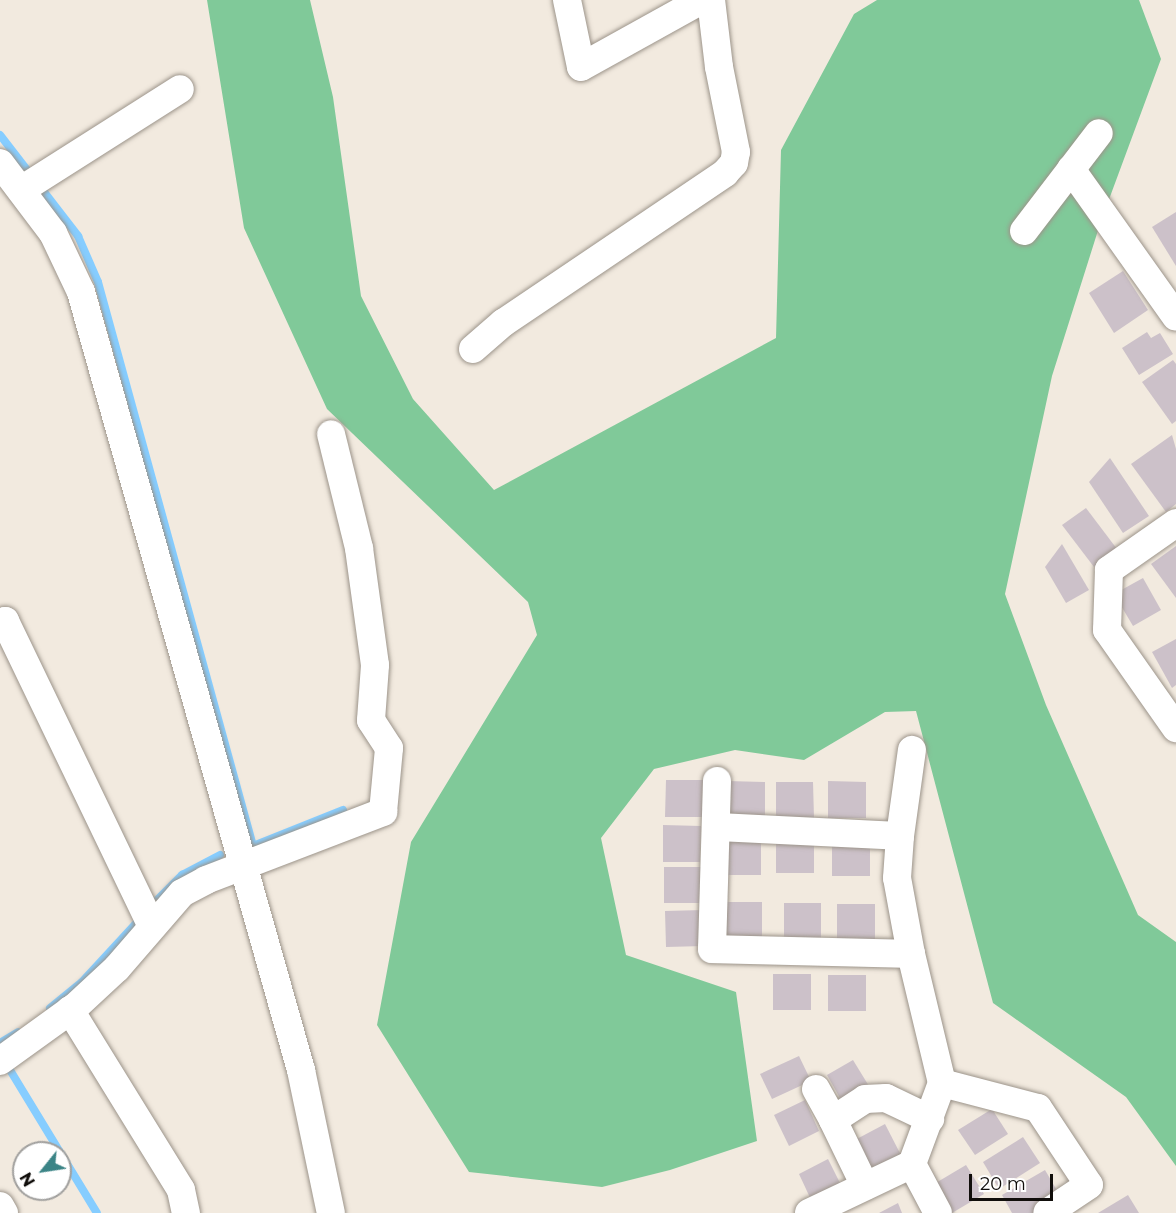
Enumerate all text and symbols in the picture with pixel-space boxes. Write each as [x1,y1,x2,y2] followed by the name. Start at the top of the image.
[12,1141,72,1201] north arrow
[972,1162,1056,1200] scale bar
[16,1169,39,1190] text: N
[980,1173,1026,1195] text: 20 m

